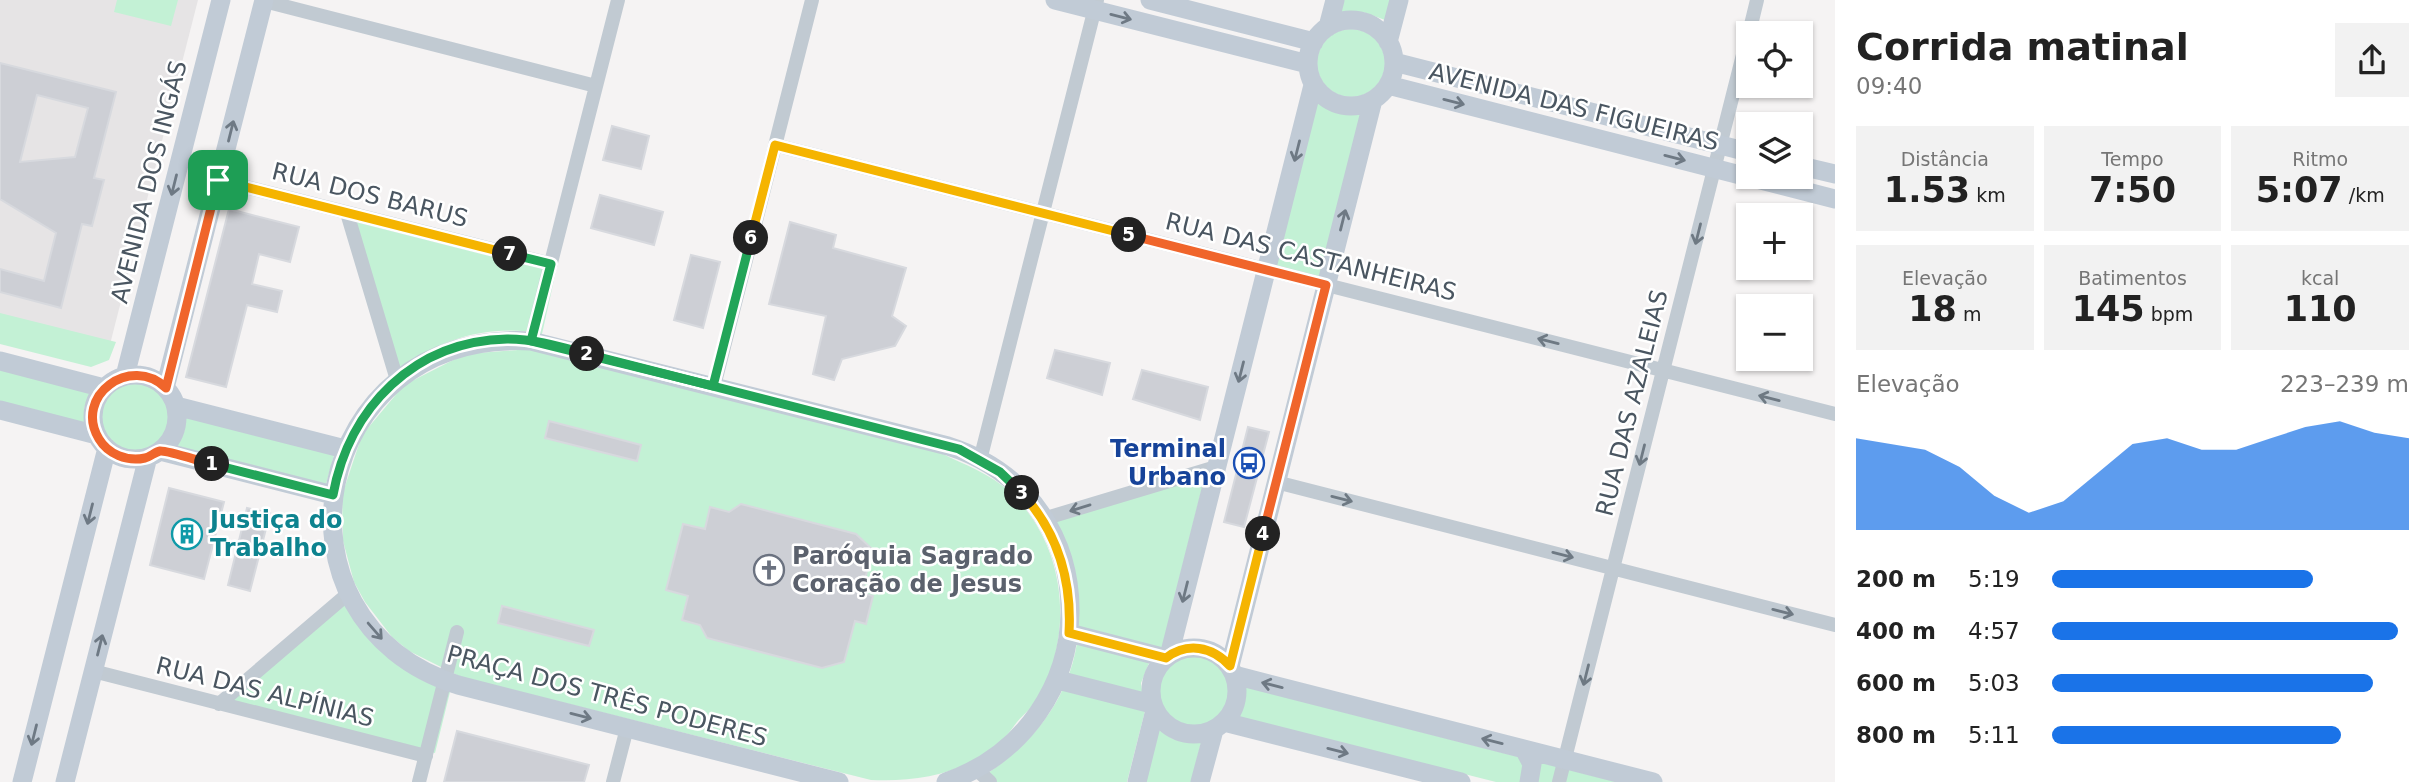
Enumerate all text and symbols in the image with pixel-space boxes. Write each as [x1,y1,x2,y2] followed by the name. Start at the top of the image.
[1109,11,1132,24] one-way arrow
[1736,21,1813,371] map controls
[1736,21,1813,98] button: locate
[2335,23,2409,97] button: share
[1856,25,2189,69] text: Corrida matinal
[1426,57,1722,157] street label: AVENIDA DAS FIGUEIRAS
[104,58,193,306] street label: AVENIDA DOS INGÁS
[1856,73,1922,99] text: 09:40
[1442,96,1465,109] one-way arrow
[1736,112,1813,189] button: layers
[225,121,238,143] one-way arrow
[1290,139,1303,162] one-way arrow
[1901,148,1989,170] text: Distância
[2101,148,2164,170] text: Tempo
[2292,148,2348,170] text: Ritmo
[188,150,248,210] pin
[1663,152,1686,165] one-way arrow
[269,157,471,233] street label: RUA DOS BARUS
[199,161,237,199] icon: arrive
[1884,170,1970,210] text: 1.53
[2089,170,2176,210] text: 7:50
[2256,170,2343,210] text: 5:07
[167,173,180,196] one-way arrow
[1970,184,2006,206] text: km
[2343,184,2385,206] text: /km
[1736,203,1813,280] button: +
[1163,207,1459,307] street label: RUA DAS CASTANHEIRAS
[1337,209,1350,232] one-way arrow
[1112,218,1146,252] pin: 5
[734,220,768,256] pin: 6
[1691,222,1704,245] one-way arrow
[1122,223,1135,245] text: 5
[744,226,757,248] text: 6
[492,236,528,272] pin: 7
[503,242,516,264] text: 7
[1902,267,1988,289] text: Elevação
[2078,267,2187,289] text: Batimentos
[2301,267,2339,289] text: kcal
[1590,287,1674,519] street label: RUA DAS AZALEIAS
[1908,289,1957,329] text: 18
[2072,289,2145,329] text: 145
[2284,289,2357,329] text: 110
[1736,294,1813,371] button: −
[1957,303,1981,325] text: m
[2145,303,2193,325] text: bpm
[1538,334,1560,347] one-way arrow
[570,336,604,372] pin: 2
[580,342,593,364] text: 2
[1234,360,1247,382] one-way arrow
[1856,371,1960,397] text: Elevação
[2280,371,2409,397] text: 223–239 m
[1758,391,1781,404] one-way arrow
[1110,435,1226,491] place label: Terminal Urbano
[1635,443,1648,466] one-way arrow
[1232,446,1266,480] bus stop icon: Terminal Urbano
[194,447,230,482] pin: 1
[205,452,218,474] text: 1
[1004,476,1040,510] pin: 3
[1015,481,1028,503] text: 3
[1330,493,1353,506] one-way arrow
[83,502,96,525] one-way arrow
[1070,502,1092,515] one-way arrow
[208,506,342,562] place label: Justiça do Trabalho
[1246,516,1280,552] pin: 4
[170,517,204,551] building icon: Justiça do Trabalho
[1256,522,1269,544] text: 4
[792,542,1033,598] place label: Paróquia Sagrado Coração de Jesus
[1551,549,1574,562] one-way arrow
[752,553,786,587] church icon: Paróquia Sagrado Coração de Jesus
[1856,566,1936,592] text: 200 m
[1968,566,2020,592] text: 5:19
[1178,580,1191,603] one-way arrow
[1771,606,1794,619] one-way arrow
[1856,618,1936,644] text: 400 m
[1968,618,2020,644] text: 4:57
[367,621,383,639] one-way arrow
[94,634,107,656] one-way arrow
[444,639,771,752] street label: PRAÇA DOS TRÊS PODERES
[153,650,377,733] street label: RUA DAS ALPÍNIAS
[1579,663,1592,686] one-way arrow
[1856,670,1936,696] text: 600 m
[1968,670,2020,696] text: 5:03
[1261,678,1284,691] one-way arrow
[569,710,592,723] one-way arrow
[1856,722,1936,748] text: 800 m
[1968,722,2020,748] text: 5:11
[27,723,40,746] one-way arrow
[1481,734,1504,747] one-way arrow
[1326,745,1349,758] one-way arrow

